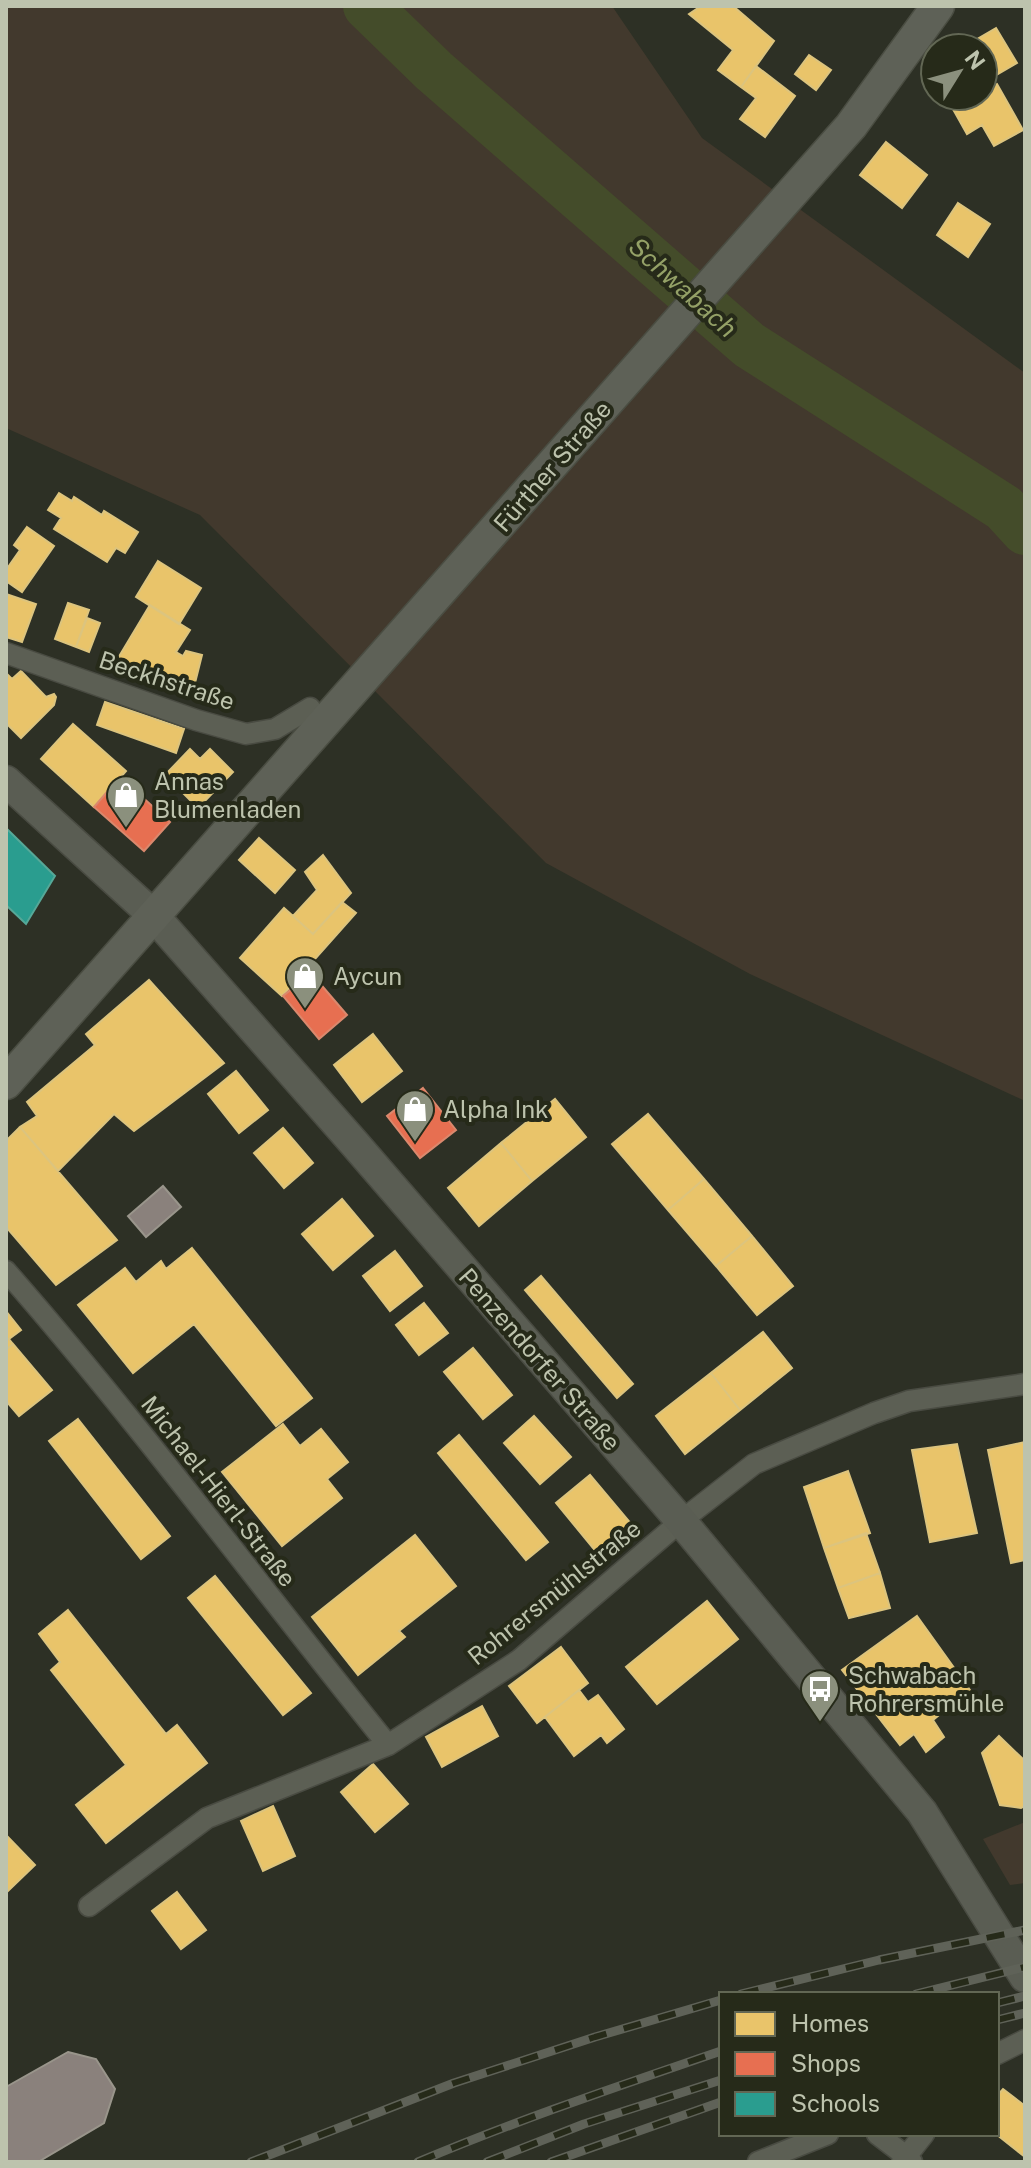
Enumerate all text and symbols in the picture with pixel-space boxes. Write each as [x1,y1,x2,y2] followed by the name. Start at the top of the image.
[919,32,999,112] north arrow
[959,45,991,75] text: N
[623,231,743,343] water label: Schwabach
[488,395,616,537] street label: Fürther Straße
[96,645,238,715] street label: Beckhstraße
[154,767,301,823] place label: Annas Blumenladen
[105,774,147,829] shop icon: Annas Blumenladen
[284,955,326,1010] shop icon: Aycun
[333,962,402,990] place label: Aycun
[394,1088,436,1143] shop icon: Alpha Ink
[443,1095,549,1123] place label: Alpha Ink
[453,1262,627,1456] street label: Penzendorfer Straße
[136,1390,302,1592] street label: Michael-Hierl-Straße
[462,1514,646,1670] street label: Rohrersmühlstraße
[848,1661,1004,1717] place label: Schwabach Rohrersmühle
[799,1668,841,1723] bus stop icon: Schwabach Rohrersmühle
[719,1992,999,2136] legend
[791,2009,869,2037] text: Homes
[791,2049,861,2077] text: Shops
[791,2089,880,2117] text: Schools

